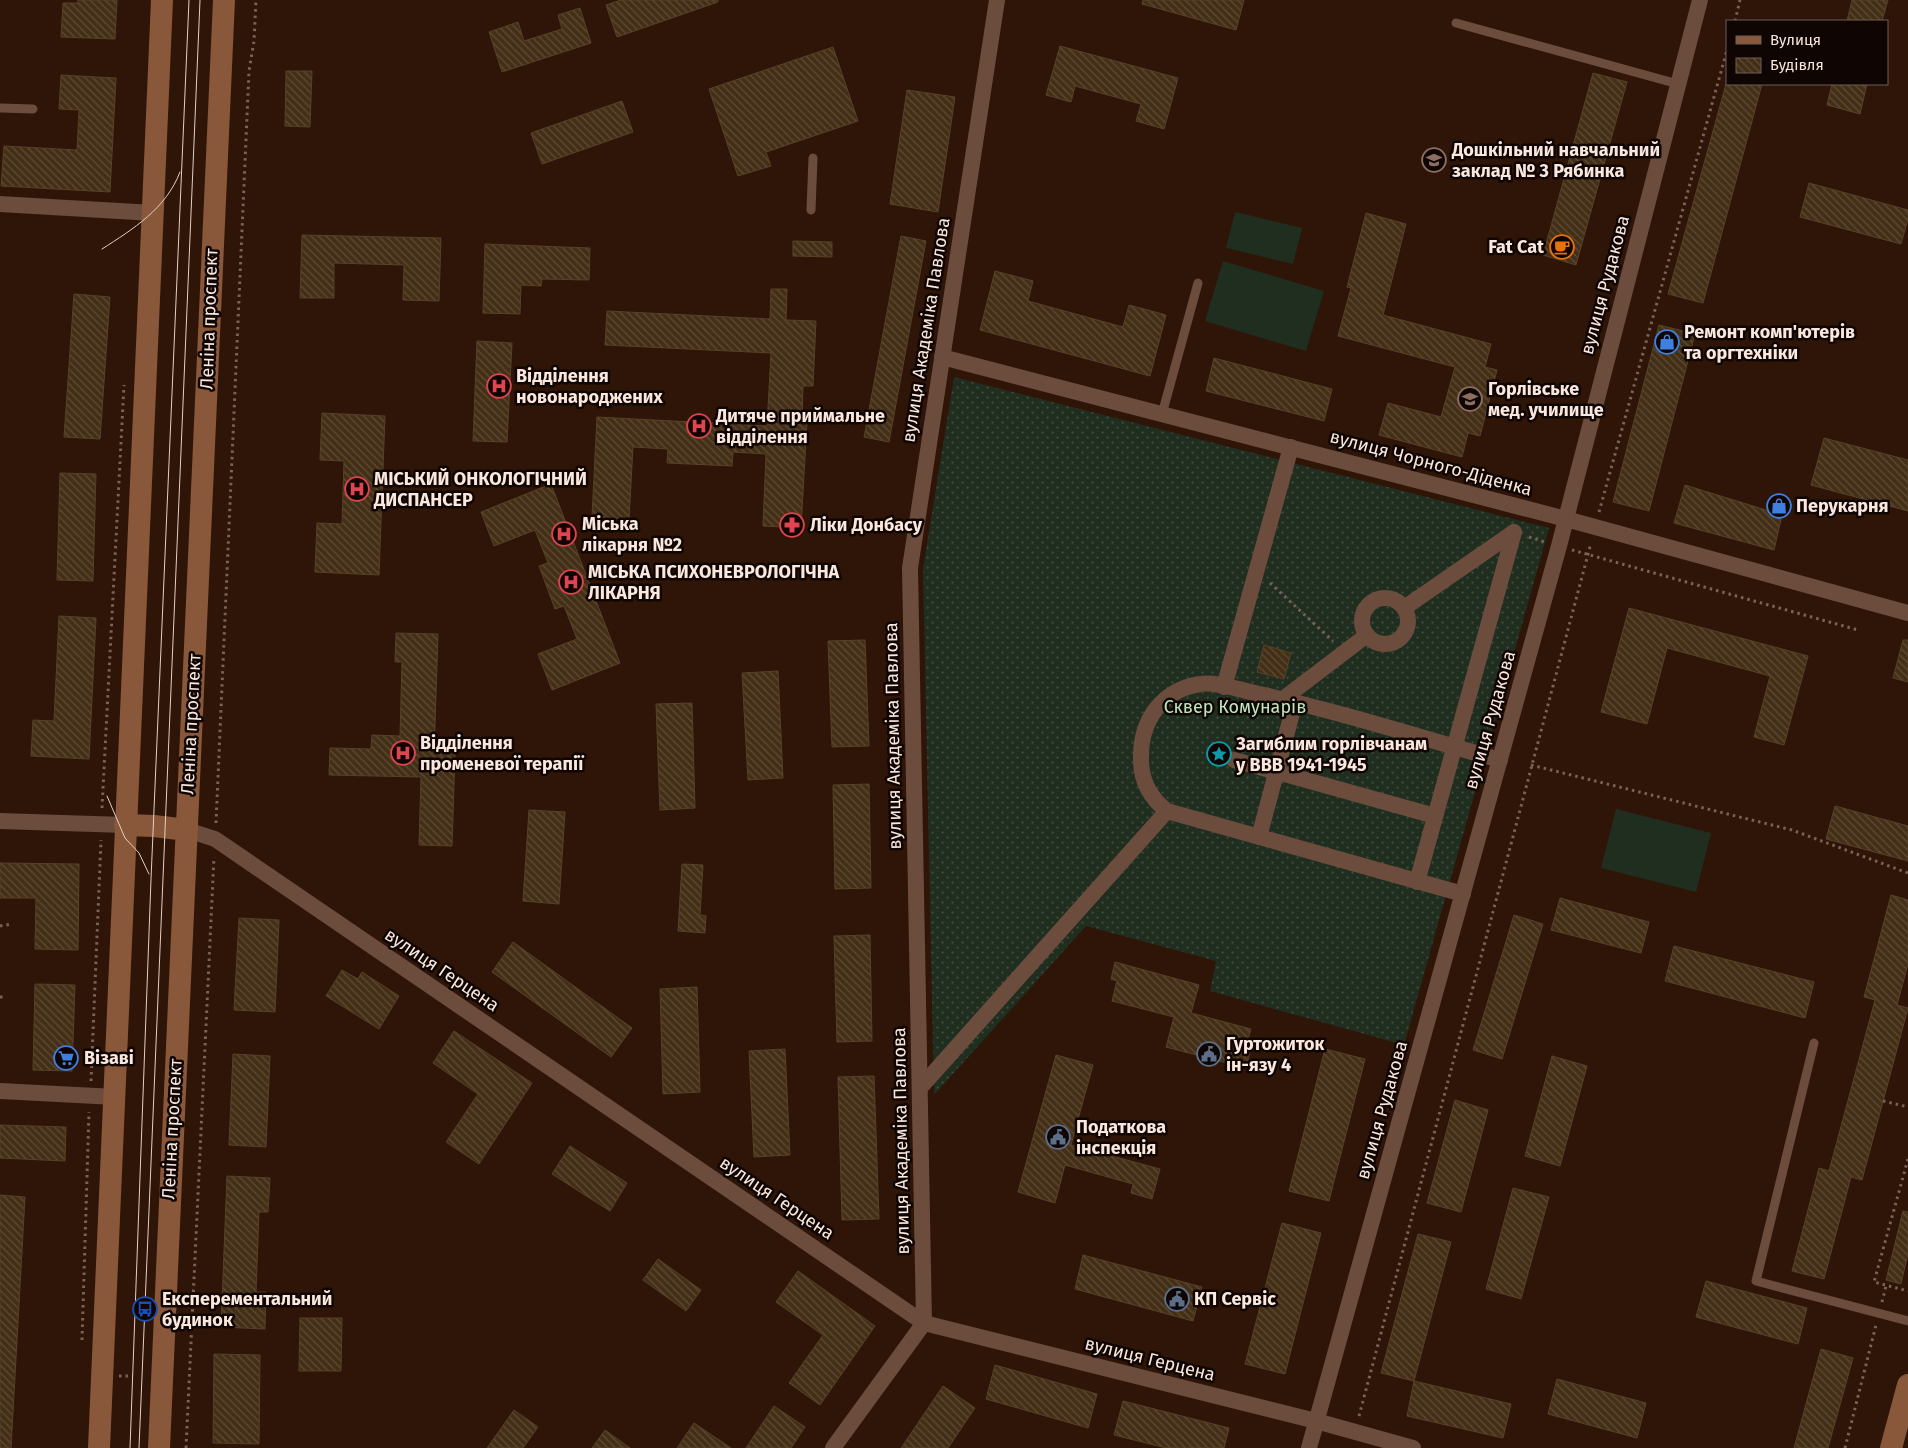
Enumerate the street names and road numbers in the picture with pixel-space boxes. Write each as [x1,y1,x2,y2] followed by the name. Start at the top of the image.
[1576,213,1634,357] street label: вулиця Рудакова
[897,216,955,444] street label: вулиця Академіка Павлова
[196,247,222,390] street label: Леніна проспект
[1328,425,1534,501] street label: вулиця Чорного-Діденка
[880,622,906,850] street label: вулиця Академіка Павлова
[1460,648,1520,792] street label: вулиця Рудакова
[176,652,206,795] street label: Леніна проспект
[381,924,503,1016] street label: вулиця Герцена
[888,1027,914,1255] street label: вулиця Академіка Павлова
[1352,1038,1412,1182] street label: вулиця Рудакова
[157,1057,187,1200] street label: Леніна проспект
[716,1152,838,1244] street label: вулиця Герцена
[1083,1332,1217,1386] street label: вулиця Герцена

